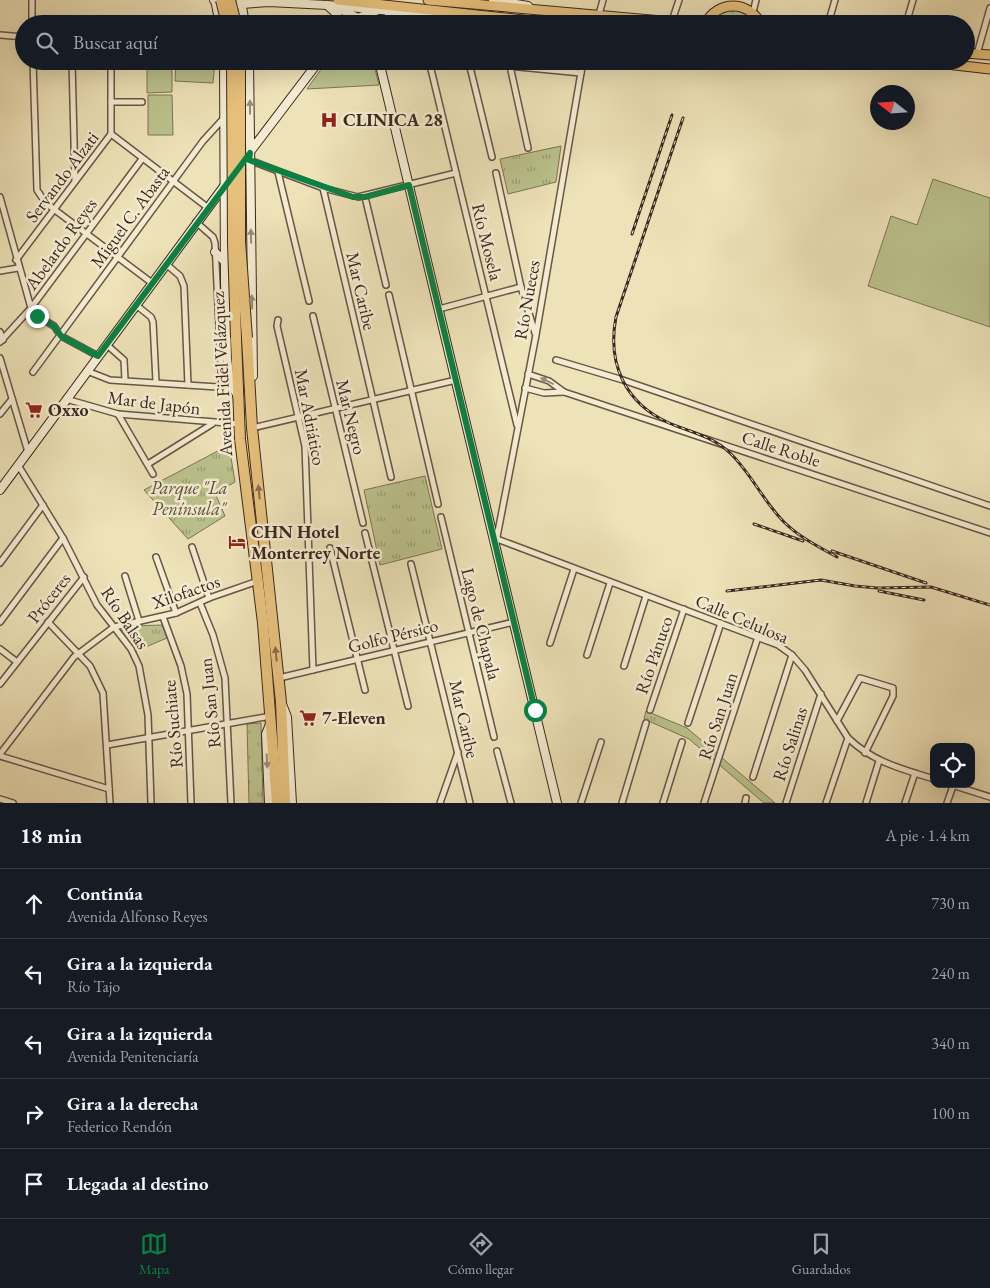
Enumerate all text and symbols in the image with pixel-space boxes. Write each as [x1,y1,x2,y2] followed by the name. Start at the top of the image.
[15,15,975,70] search box
[33,29,61,57] icon: search
[73,30,158,55] text: Buscar aquí
[870,85,915,130] north arrow
[246,99,254,115] one-way arrow
[343,108,443,131] place label: CLINICA 28
[319,110,339,130] hospital icon: CLINICA 28
[20,126,104,227] street label: Servando Alzati
[85,161,175,272] street label: Miguel C. Abasta
[19,193,102,295] street label: Abelardo Reyes
[467,201,508,284] street label: Río Mosela
[247,228,255,244] one-way arrow
[341,250,382,332] street label: Mar Caribe
[508,258,545,341] street label: Río Nueces
[206,291,237,458] street label: Avenida Fidel Velázquez
[248,294,256,310] one-way arrow
[26,305,49,328] route end
[290,367,331,467] street label: Mar Adriático
[540,376,554,384] one-way arrow
[331,377,372,457] street label: Mar Negro
[106,385,202,420] street label: Mar de Japón
[48,398,88,421] place label: Oxxo
[24,400,44,420] supermarket icon: Oxxo
[739,425,823,472] street label: Calle Roble
[150,476,228,520] park label: Parque "La Península"
[255,484,263,500] one-way arrow
[251,520,381,564] place label: CHN Hotel Monterrey Norte
[227,532,247,552] hotel icon: CHN Hotel Monterrey Norte
[456,565,507,683] street label: Lago de Chapala
[22,568,76,628] street label: Próceres
[148,569,223,614] street label: Xilofactos
[96,582,155,654] street label: Río Balsas
[692,589,793,649] street label: Calle Celulosa
[345,613,440,658] street label: Golfo Pérsico
[629,613,678,697] street label: Río Pánuco
[272,646,280,662] one-way arrow
[193,656,226,749] street label: Río San Juan
[693,669,743,763] street label: Río San Juan
[444,678,485,760] street label: Mar Caribe
[157,679,188,769] street label: Río Suchiate
[524,699,547,722] route start
[767,704,812,784] street label: Río Salinas
[322,706,386,729] place label: 7-Eleven
[298,708,318,728] supermarket icon: 7-Eleven
[930,743,975,788] map controls
[930,743,975,788] button: locate
[263,753,271,769] one-way arrow
[20,822,82,849] text: 18 min
[885,825,970,846] text: A pie · 1.4 km
[67,881,143,906] text: Continúa
[20,890,48,918] icon: ahead
[931,893,970,914] text: 730 m
[67,906,208,927] text: Avenida Alfonso Reyes
[67,951,213,976] text: Gira a la izquierda
[20,960,48,988] icon: left
[931,963,970,984] text: 240 m
[67,976,120,997] text: Río Tajo
[67,1021,213,1046] text: Gira a la izquierda
[20,1030,48,1058] icon: left
[931,1033,970,1054] text: 340 m
[67,1046,199,1067] text: Avenida Penitenciaría
[67,1091,198,1116] text: Gira a la derecha
[20,1100,48,1128] icon: right
[931,1103,970,1124] text: 100 m
[67,1116,172,1137] text: Federico Rendón
[20,1170,48,1198] icon: arrive
[67,1171,209,1196] text: Llegada al destino
[139,1230,170,1278] tab: Mapa
[448,1230,514,1278] tab: Cómo llegar
[792,1230,851,1278] tab: Guardados

